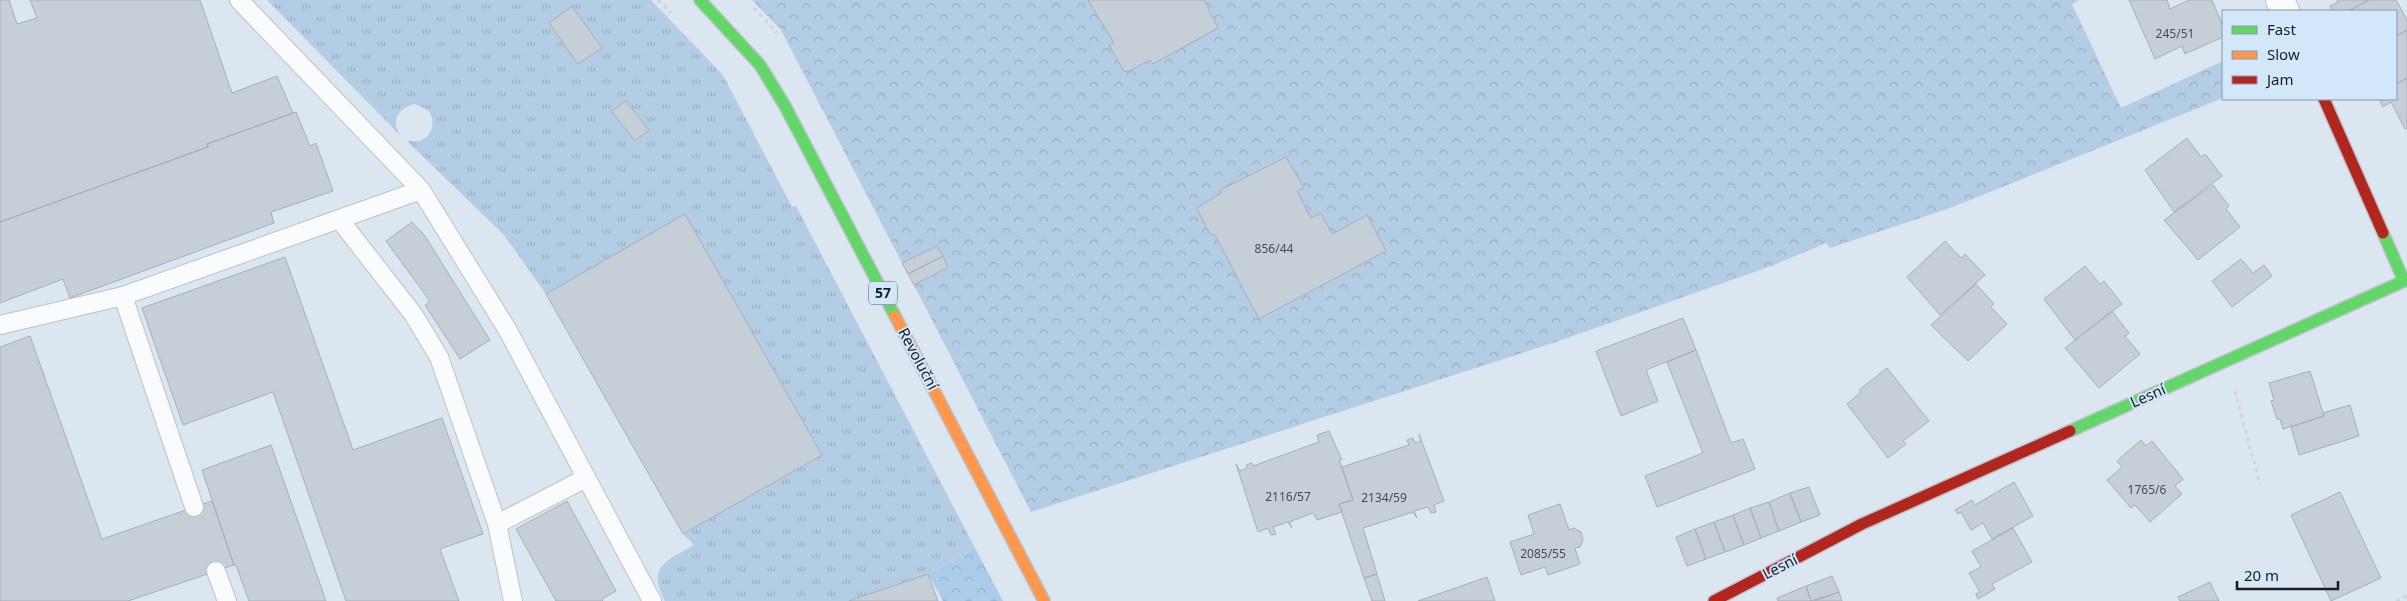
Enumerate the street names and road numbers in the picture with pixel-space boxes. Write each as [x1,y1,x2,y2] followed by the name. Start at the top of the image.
[869,282,897,304] road number: 57
[894,324,944,394] street label: Revoluční
[2127,378,2169,412] street label: Lesní
[1759,548,1801,583] street label: Lesní

